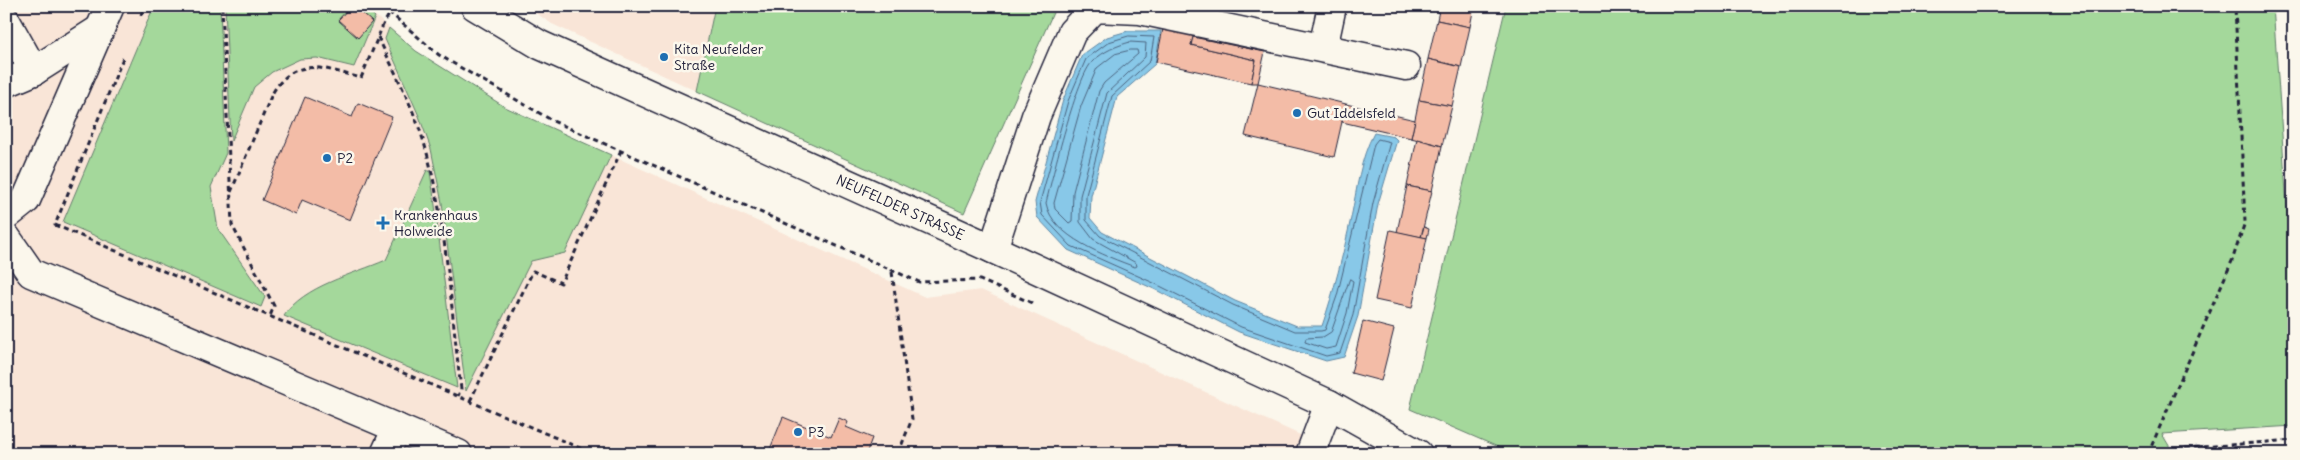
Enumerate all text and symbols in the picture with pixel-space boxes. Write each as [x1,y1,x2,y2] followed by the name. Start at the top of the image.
[674,40,764,74] place label: Kita Neufelder Straße
[658,51,670,63] marker: Kita Neufelder Straße
[1307,104,1396,122] place label: Gut Iddelsfeld
[1291,107,1303,119] marker: Gut Iddelsfeld
[337,149,353,167] place label: P2
[321,152,333,164] marker: P2
[833,171,967,244] street label: NEUFELDER STRASSE
[394,206,478,240] place label: Krankenhaus Holweide
[376,216,390,230] marker: Krankenhaus Holweide
[808,423,824,441] place label: P3
[792,426,804,438] marker: P3

